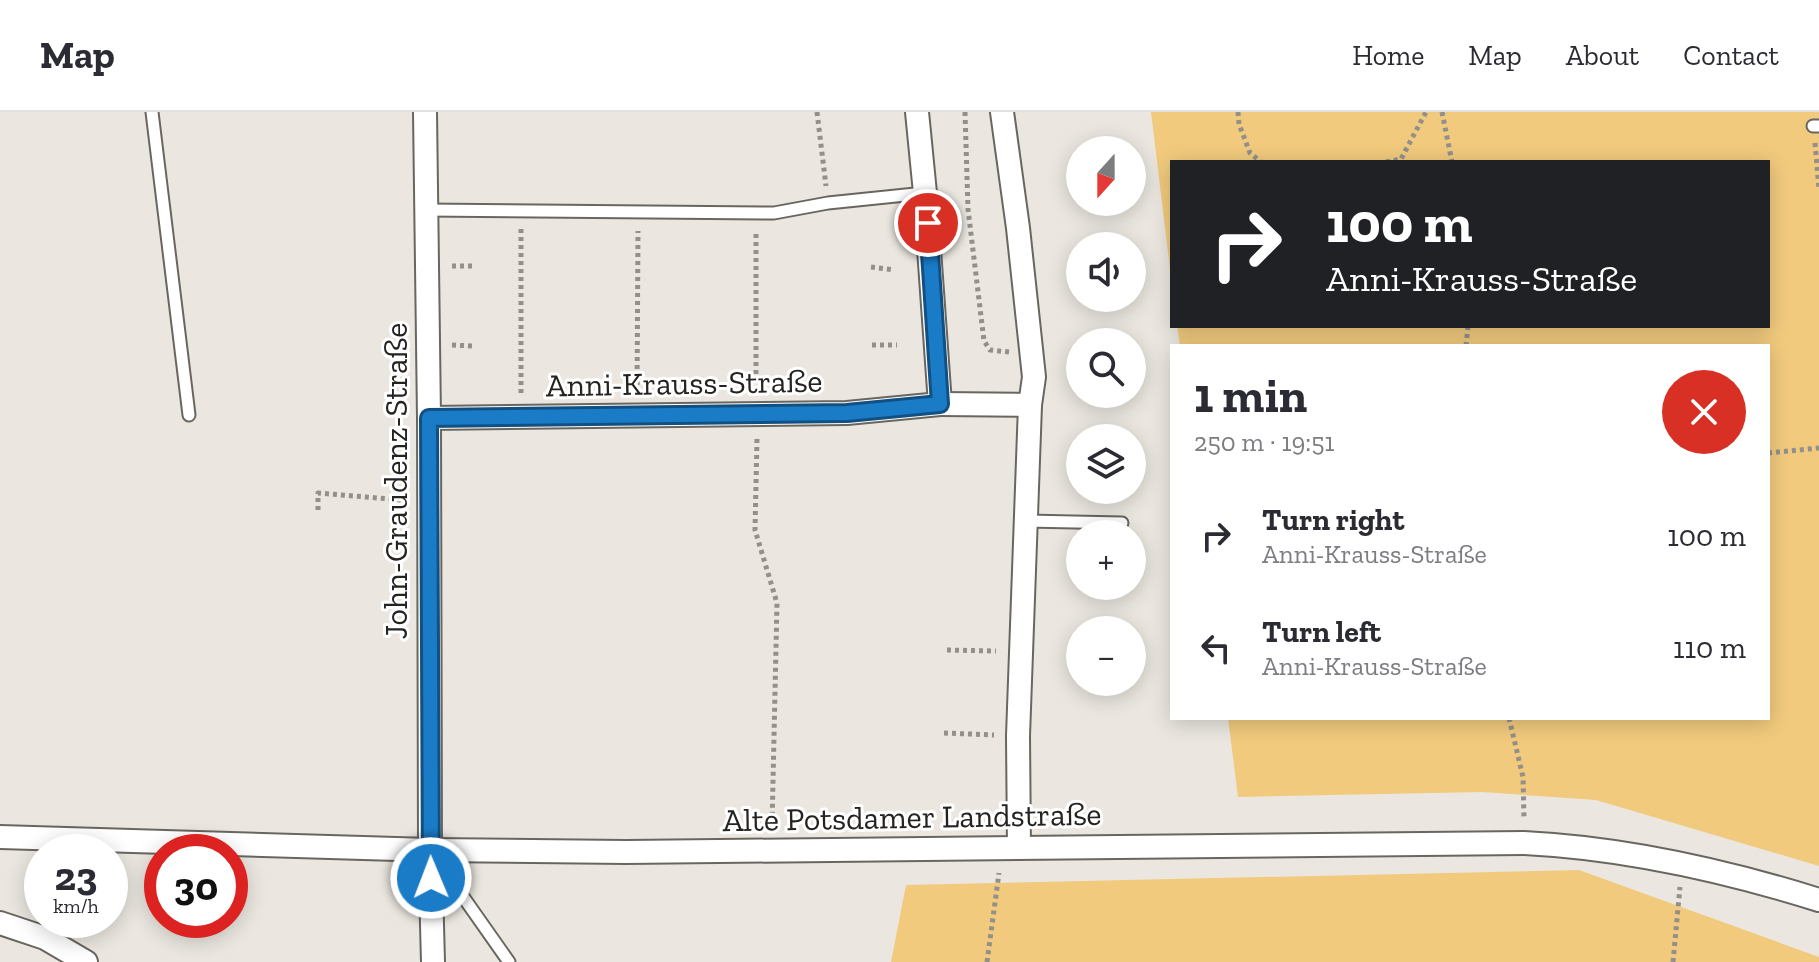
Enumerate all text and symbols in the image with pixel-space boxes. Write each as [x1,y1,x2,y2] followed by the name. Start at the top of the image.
[40,32,115,78] text: Map
[1352,39,1424,72] text: Home
[1468,39,1522,72] text: Map
[1566,39,1639,72] text: About
[1683,39,1779,72] text: Contact
[1066,136,1146,216] north arrow
[1066,136,1146,696] map controls
[894,189,962,257] pin
[1326,189,1473,256] text: 100 m
[1194,192,1298,296] icon: right
[906,201,950,245] icon: arrive
[1066,232,1146,312] button: sound
[1326,257,1637,300] text: Anni-Krauss-Straße
[377,323,415,639] street label: John-Graudenz-Straße
[1066,328,1146,408] button: search
[545,362,823,404] street label: Anni-Krauss-Straße
[1194,367,1307,424] text: 1 min
[1662,370,1746,454] button: close
[1066,424,1146,504] button: layers
[1194,426,1334,458] text: 250 m · 19:51
[1262,502,1404,538] text: Turn right
[1194,514,1238,558] icon: right
[1667,518,1746,554] text: 100 m
[1066,520,1146,600] button: +
[1262,538,1487,570] text: Anni-Krauss-Straße
[1262,614,1381,650] text: Turn left
[1066,616,1146,696] button: −
[1194,626,1238,670] icon: left
[1673,630,1746,666] text: 110 m
[1262,650,1487,682] text: Anni-Krauss-Straße
[722,795,1102,839] street label: Alte Potsdamer Landstraße
[144,834,248,938] speed limit sign: 30
[389,836,473,920] position arrow
[55,852,97,900] text: 23
[53,894,99,918] text: km/h

